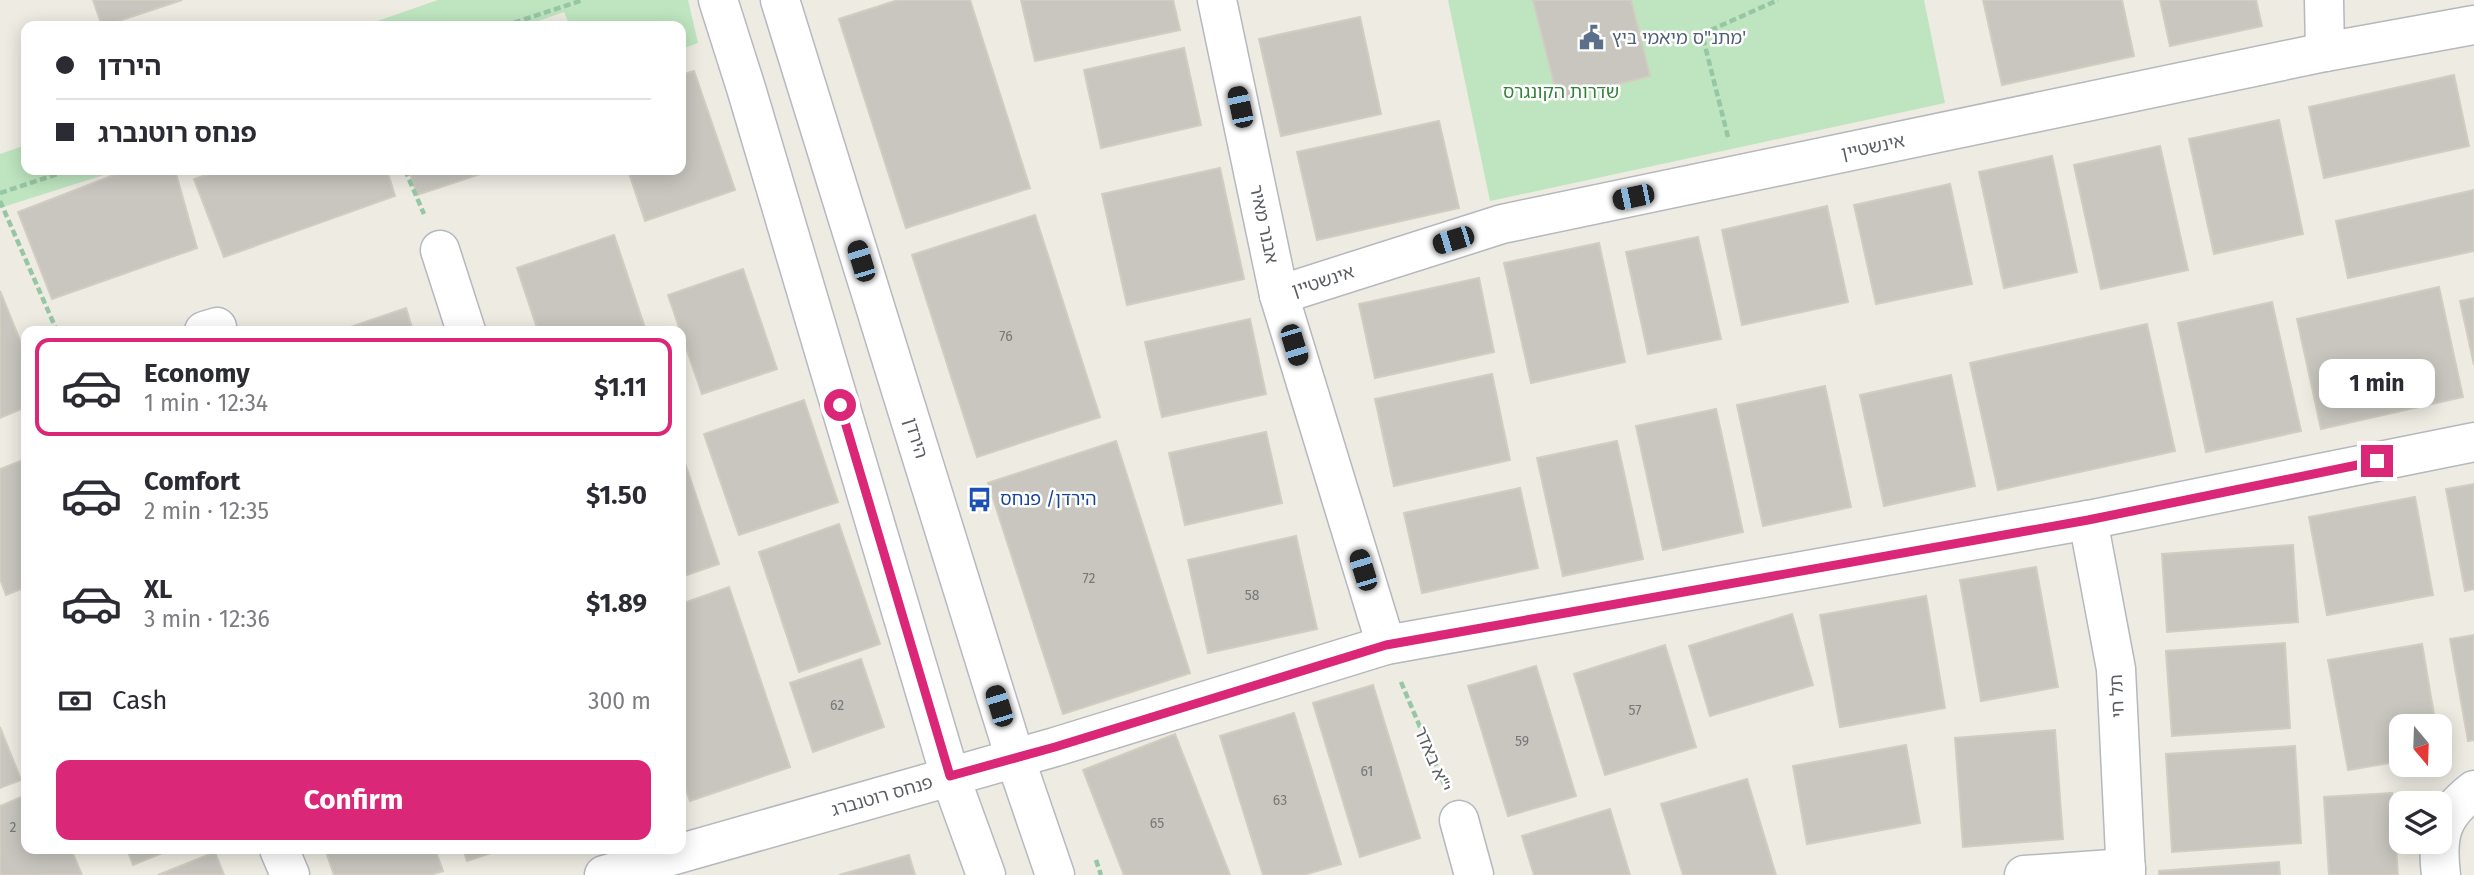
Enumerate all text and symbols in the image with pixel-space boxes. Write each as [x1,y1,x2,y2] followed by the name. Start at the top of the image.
[1578,24,1606,52] public building icon: מתנ"ס מיאמי ביץ'
[1612,27,1746,49] place label: מתנ"ס מיאמי ביץ'
[98,51,161,82] text: הירדן
[1503,81,1619,103] park label: שדרות הקונגרס
[1226,84,1255,130] car
[98,118,257,149] text: פנחס רוטנברג
[1839,130,1907,164] street label: אינשטיין
[1611,182,1656,212] car
[1245,183,1283,265] street label: אבנר מאיר
[1430,224,1477,256] car
[845,238,878,284] car
[1289,261,1357,301] street label: אינשטיין
[1278,322,1311,368] car
[999,328,1013,345] house number: 76
[60,356,123,419] icon: car
[144,358,250,389] text: Economy
[2319,360,2435,408] callout: 1 min
[2349,369,2405,397] text: 1 min
[594,372,647,403] text: $1.11
[144,389,268,417] text: 1 min · 12:34
[824,389,856,421] route start
[899,415,933,461] street label: הירדן
[2361,445,2393,477] route end
[60,464,123,527] icon: car
[144,466,240,497] text: Comfort
[586,480,647,511] text: $1.50
[966,485,994,513] bus stop icon: הירדן/ פנחס
[1000,488,1097,510] place label: הירדן/ פנחס
[144,497,269,525] text: 2 min · 12:35
[1347,547,1380,593] car
[1083,570,1096,587] house number: 72
[60,572,123,635] icon: car
[144,574,172,605] text: XL
[1245,587,1260,604] house number: 58
[586,588,647,619] text: $1.89
[144,605,270,633] text: 3 min · 12:36
[2105,674,2129,718] street label: תל חי
[56,682,94,720] icon: cash
[983,683,1016,729] car
[112,685,168,716] text: Cash
[588,687,651,715] text: 300 m
[830,697,844,714] house number: 62
[1629,702,1641,719] house number: 57
[2389,714,2452,777] north arrow
[2389,714,2452,854] map controls
[1409,723,1457,795] street label: י"א באדר
[1515,733,1529,750] house number: 59
[56,760,651,840] button: Confirm
[1361,763,1373,780] house number: 61
[829,771,935,821] street label: פנחס רוטנברג
[2389,791,2452,854] button: layers
[1273,792,1287,809] house number: 63
[1150,815,1164,832] house number: 65
[10,819,17,836] house number: 2

